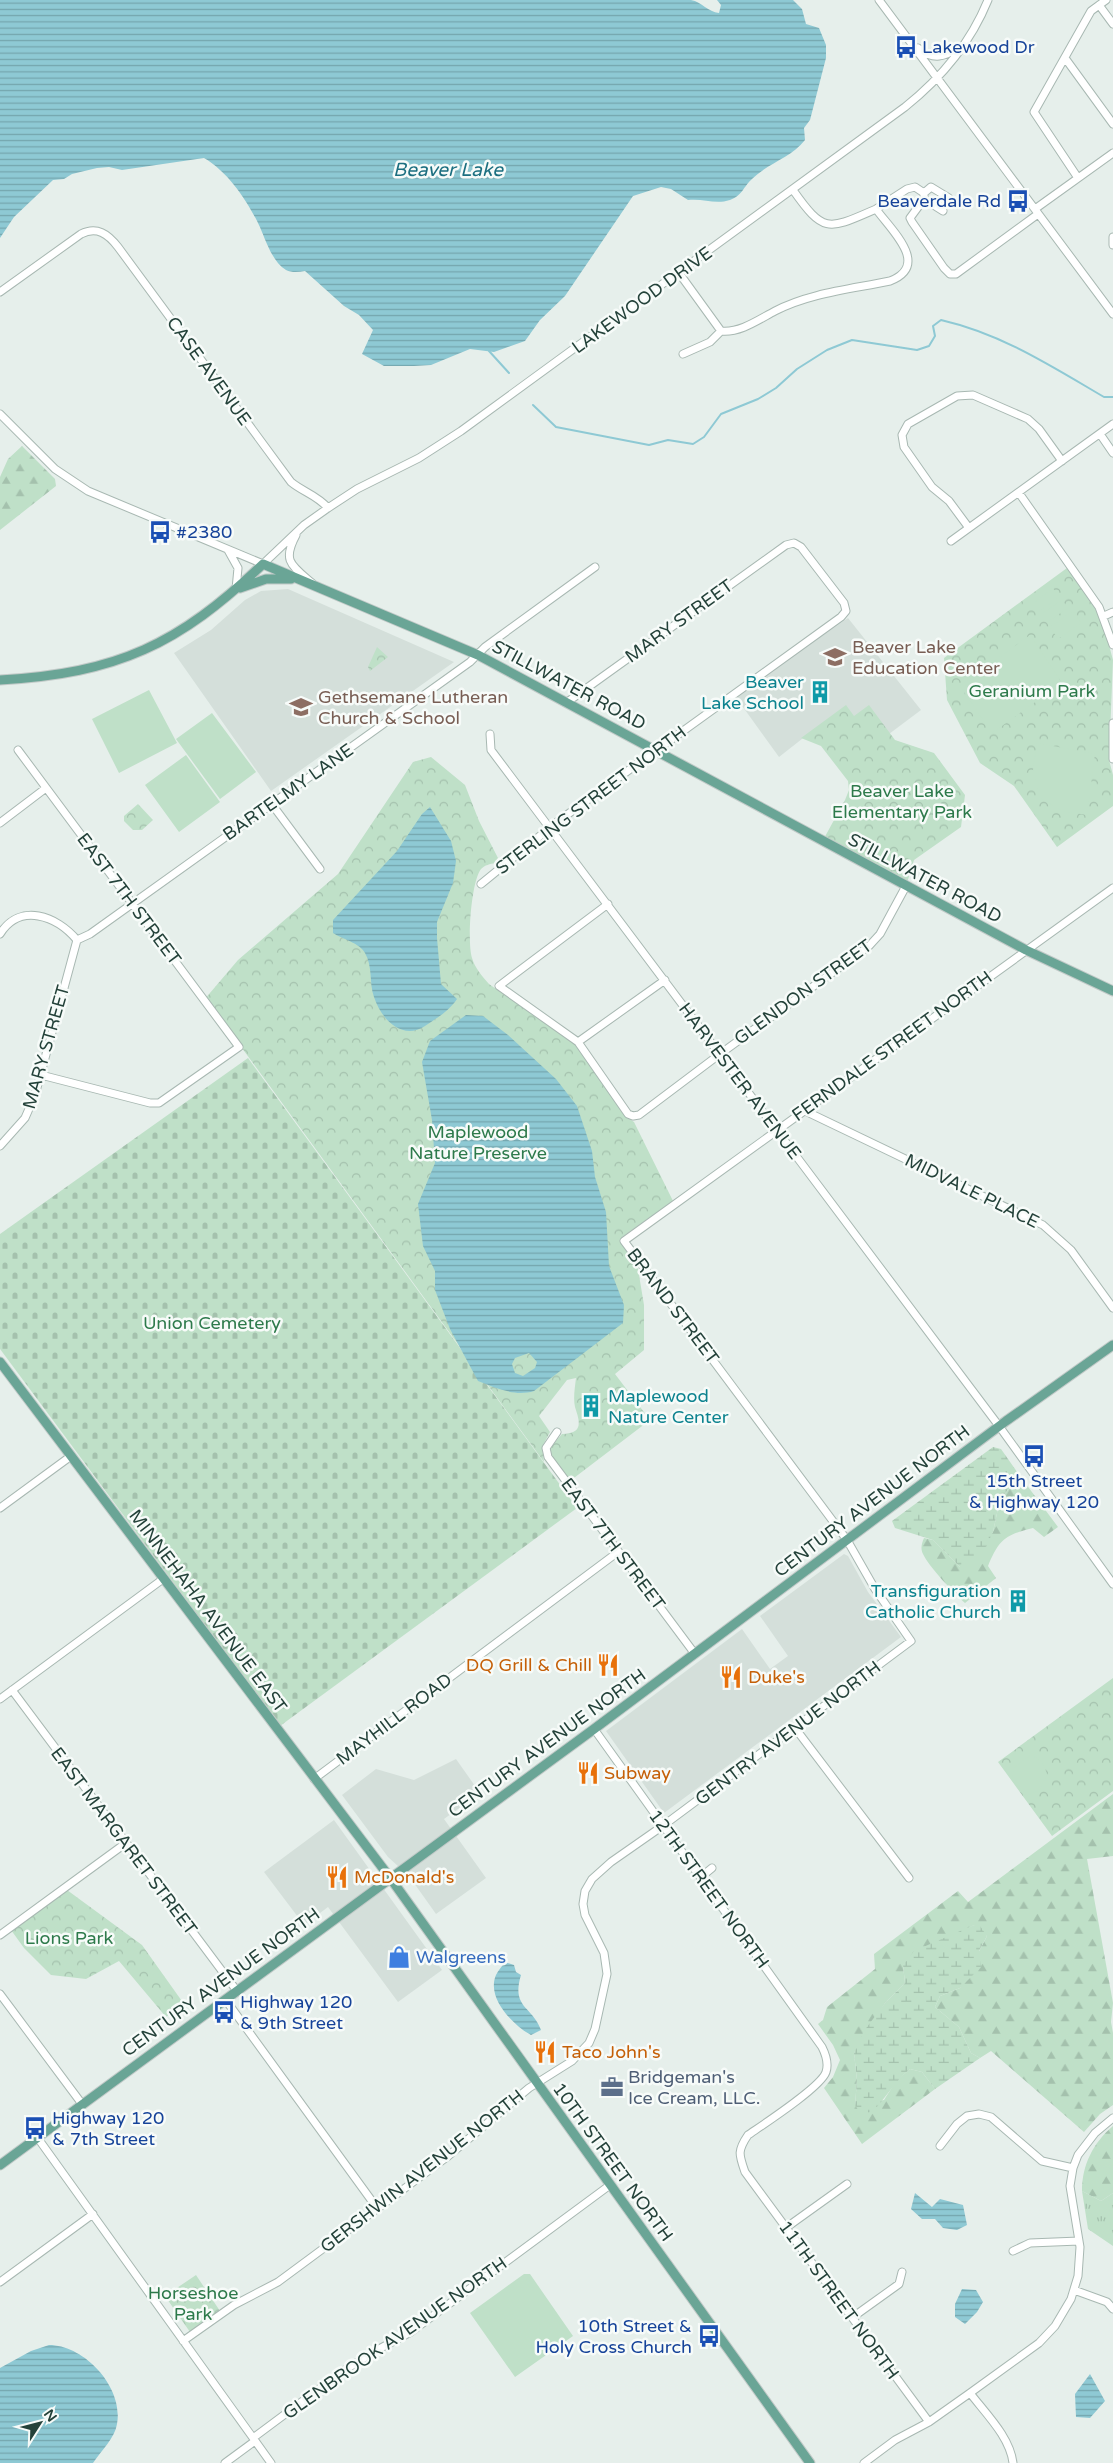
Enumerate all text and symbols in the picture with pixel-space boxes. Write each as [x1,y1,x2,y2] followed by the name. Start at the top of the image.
[893,34,919,60] bus stop icon: Lakewood Dr
[922,36,1035,58] place label: Lakewood Dr
[393,159,504,181] water label: Beaver Lake
[1005,188,1031,214] bus stop icon: Beaverdale Rd
[877,190,1001,212] place label: Beaverdale Rd
[568,242,716,358] street label: LAKEWOOD DRIVE
[162,312,256,430] street label: CASE AVENUE
[147,519,173,545] bus stop icon: #2380
[176,521,232,543] place label: #2380
[621,574,737,668] street label: MARY STREET
[488,635,650,735] street label: STILLWATER ROAD
[852,636,1000,679] place label: Beaver Lake Education Center
[822,644,848,670] school or university icon: Beaver Lake Education Center
[701,671,804,714] place label: Beaver Lake School
[807,679,833,705] building icon: Beaver Lake School
[969,680,1096,702] park label: Geranium Park
[318,686,508,729] place label: Gethsemane Lutheran Church & School
[288,694,314,720] school or university icon: Gethsemane Lutheran Church & School
[491,721,691,879] street label: STERLING STREET NORTH
[218,739,358,845] street label: BARTELMY LANE
[832,780,972,823] park label: Beaver Lake Elementary Park
[844,828,1006,928] street label: STILLWATER ROAD
[72,829,186,969] street label: EAST 7TH STREET
[730,934,876,1049] street label: GLENDON STREET
[788,966,996,1126] street label: FERNDALE STREET NORTH
[18,982,74,1112] street label: MARY STREET
[674,998,806,1164] street label: HARVESTER AVENUE
[409,1121,547,1164] park label: Maplewood Nature Preserve
[901,1149,1043,1233] street label: MIDVALE PLACE
[622,1244,724,1368] street label: BRAND STREET
[143,1312,281,1334] park label: Union Cemetery
[608,1385,729,1428] place label: Maplewood Nature Center
[578,1393,604,1419] building icon: Maplewood Nature Center
[770,1420,974,1582] street label: CENTURY AVENUE NORTH
[1021,1443,1047,1469] bus stop icon: 15th Street & Highway 120
[969,1470,1099,1513] place label: 15th Street & Highway 120
[556,1474,670,1614] street label: EAST 7TH STREET
[124,1505,292,1717] street label: MINNEHAHA AVENUE EAST
[865,1580,1001,1623] place label: Transfiguration Catholic Church
[1005,1588,1031,1614] building icon: Transfiguration Catholic Church
[595,1652,621,1678] restaurant icon: DQ Grill & Chill
[466,1654,592,1676] place label: DQ Grill & Chill
[691,1656,885,1810] street label: GENTRY AVENUE NORTH
[444,1664,650,1822] street label: CENTURY AVENUE NORTH
[718,1664,744,1690] restaurant icon: Duke's
[748,1666,805,1688] place label: Duke's
[332,1668,456,1770] street label: MAYHILL ROAD
[46,1743,202,1939] street label: EAST MARGARET STREET
[575,1760,601,1786] restaurant icon: Subway
[604,1762,671,1784] place label: Subway
[644,1805,774,1973] street label: 12TH STREET NORTH
[324,1864,350,1890] restaurant icon: McDonald's
[354,1866,454,1888] place label: McDonald's
[118,1903,324,2061] street label: CENTURY AVENUE NORTH
[25,1927,113,1949] park label: Lions Park
[386,1944,412,1970] shop icon: Walgreens
[416,1946,506,1968] place label: Walgreens
[240,1991,352,2034] place label: Highway 120 & 9th Street
[211,1999,237,2025] bus stop icon: Highway 120 & 9th Street
[532,2039,558,2065] restaurant icon: Taco John's
[562,2041,661,2063] place label: Taco John's
[628,2066,760,2109] place label: Bridgeman's Ice Cream, LLC.
[599,2074,625,2100] office icon: Bridgeman's Ice Cream, LLC.
[548,2078,678,2246] street label: 10TH STREET NORTH
[316,2085,528,2257] street label: GERSHWIN AVENUE NORTH
[52,2107,164,2150] place label: Highway 120 & 7th Street
[22,2115,48,2141] bus stop icon: Highway 120 & 7th Street
[774,2216,904,2384] street label: 11TH STREET NORTH
[279,2252,511,2424] street label: GLENBROOK AVENUE NORTH
[148,2282,238,2325] park label: Horseshoe Park
[535,2315,692,2358] place label: 10th Street & Holy Cross Church
[696,2323,722,2349] bus stop icon: 10th Street & Holy Cross Church
[15,2398,65,2448] north arrow
[40,2406,60,2425] text: N

